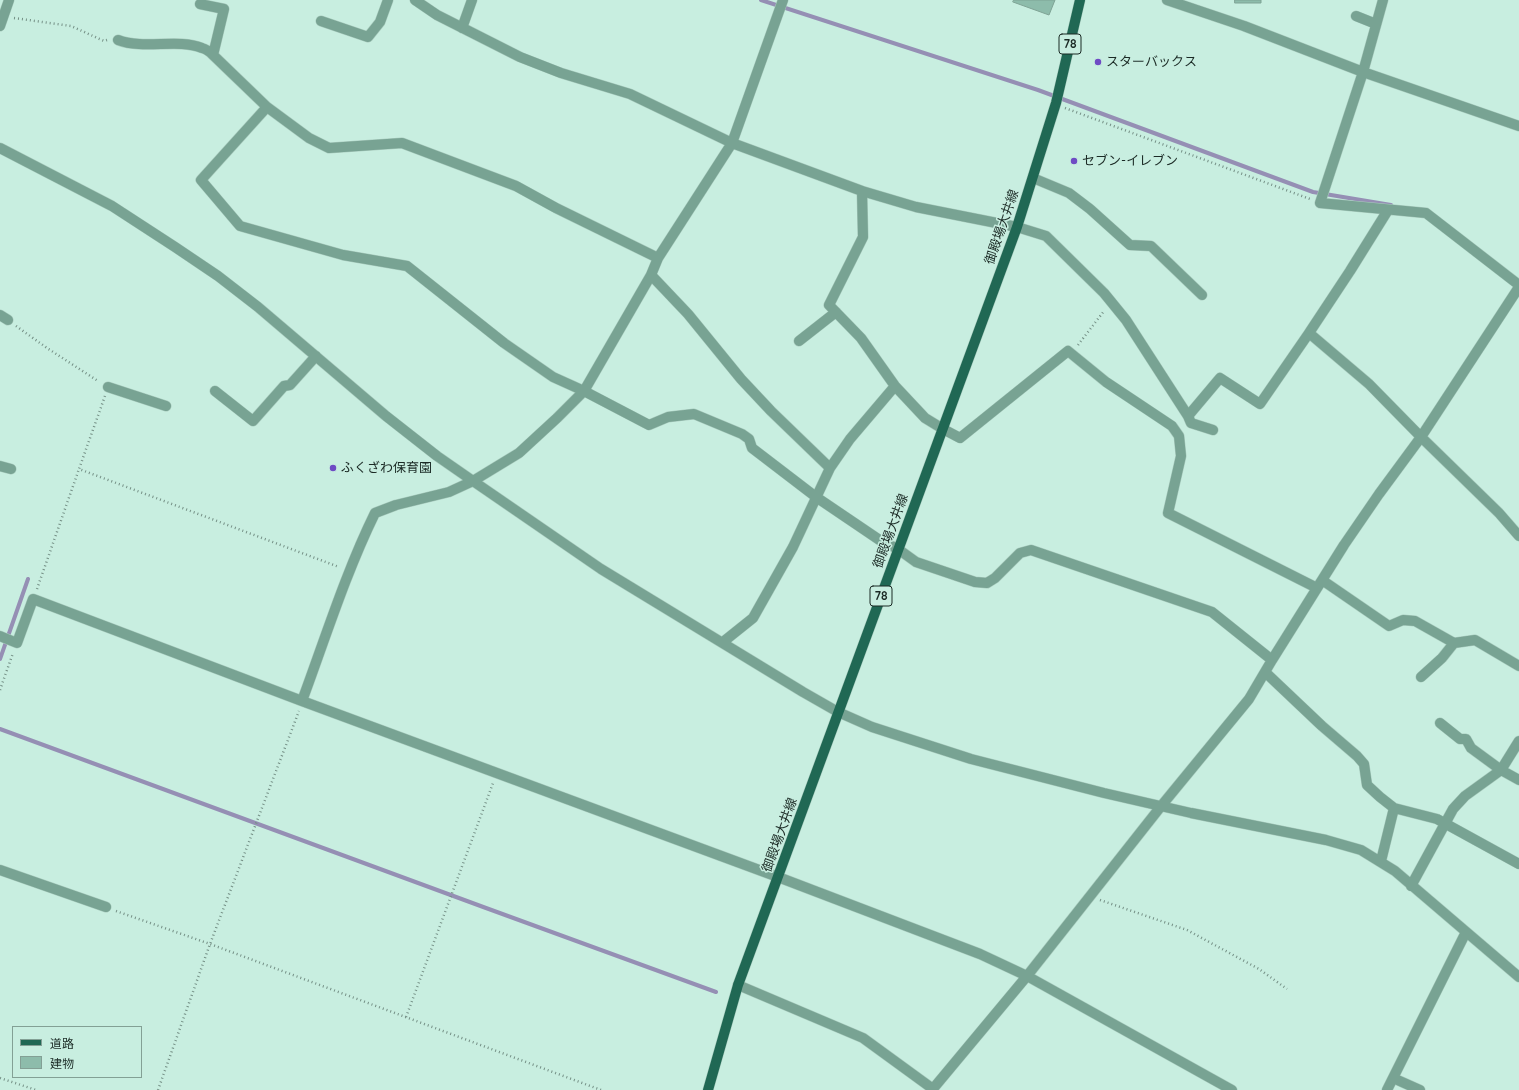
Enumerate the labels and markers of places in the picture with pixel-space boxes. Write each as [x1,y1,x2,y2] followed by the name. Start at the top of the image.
[1106,54,1197,70] place label: スターバックス
[1093,57,1103,67] marker: スターバックス
[1082,153,1178,169] place label: セブン-イレブン
[1069,156,1079,166] marker: セブン-イレブン
[341,460,432,476] place label: ふくざわ保育園
[328,463,338,473] marker: ふくざわ保育園

